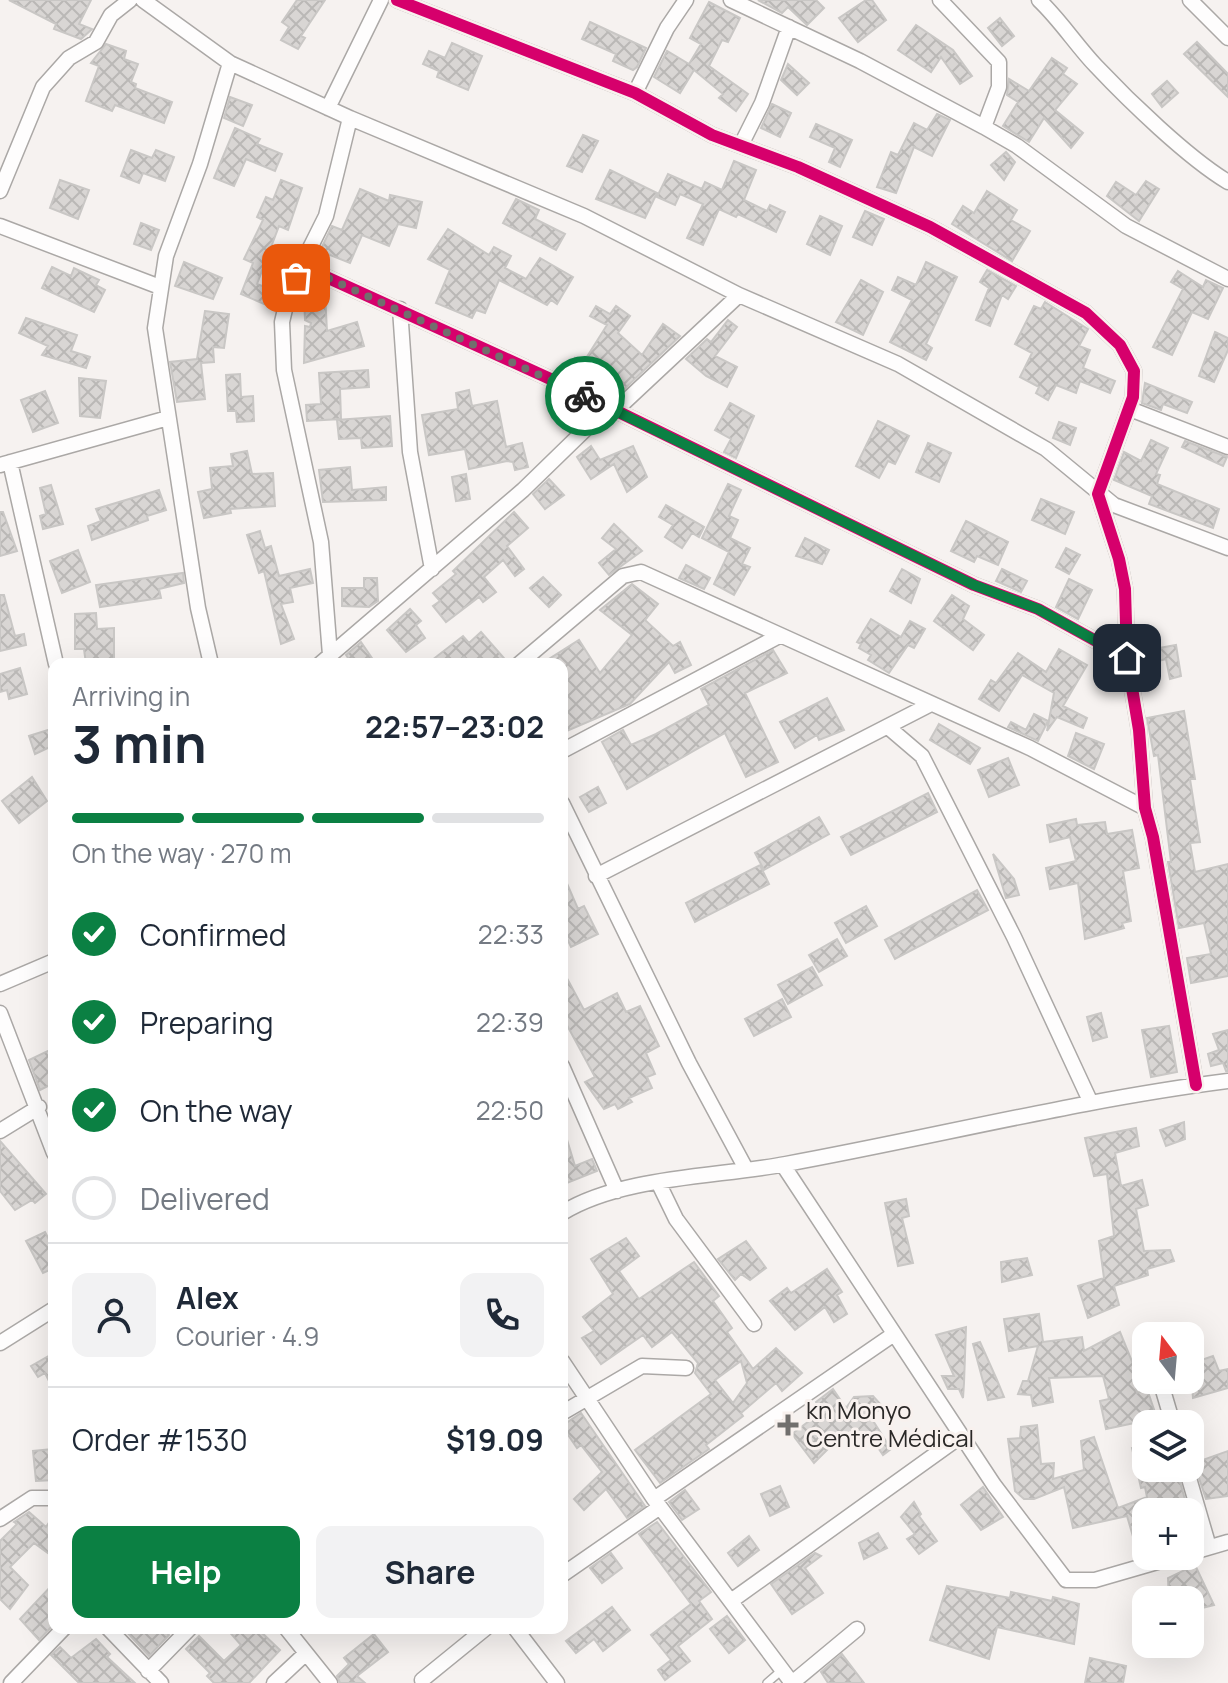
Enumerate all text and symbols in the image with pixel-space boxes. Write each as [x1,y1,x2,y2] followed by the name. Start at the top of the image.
[262,244,330,312] pin
[274,256,318,300] icon: bag
[545,356,625,436] courier
[563,374,607,418] icon: bike
[1093,624,1161,692] pin
[1105,636,1149,680] icon: home
[72,678,190,714] text: Arriving in
[365,706,544,747] text: 22:57–23:02
[72,708,207,779] text: 3 min
[72,835,292,871] text: On the way · 270 m
[72,912,116,956] icon: check
[140,914,287,955] text: Confirmed
[478,916,544,952] text: 22:33
[72,1000,116,1044] icon: check
[140,1002,274,1043] text: Preparing
[476,1004,544,1040] text: 22:39
[72,1088,116,1132] icon: check
[140,1090,293,1131] text: On the way
[476,1092,544,1128] text: 22:50
[140,1178,270,1219] text: Delivered
[72,1273,156,1357] button: person
[460,1273,544,1357] button: phone
[176,1277,239,1318] text: Alex
[176,1318,319,1354] text: Courier · 4.9
[1132,1322,1204,1394] north arrow
[1132,1322,1204,1658] map controls
[806,1393,974,1454] place label: kn Monyo Centre Médical
[1132,1410,1204,1482] button: layers
[777,1414,799,1436] marker: kn Monyo Centre Médical
[72,1419,248,1460] text: Order #1530
[446,1419,544,1460] text: $19.09
[1132,1498,1204,1570] button: +
[72,1526,300,1618] button: Help
[316,1526,544,1618] button: Share
[1132,1586,1204,1658] button: −

